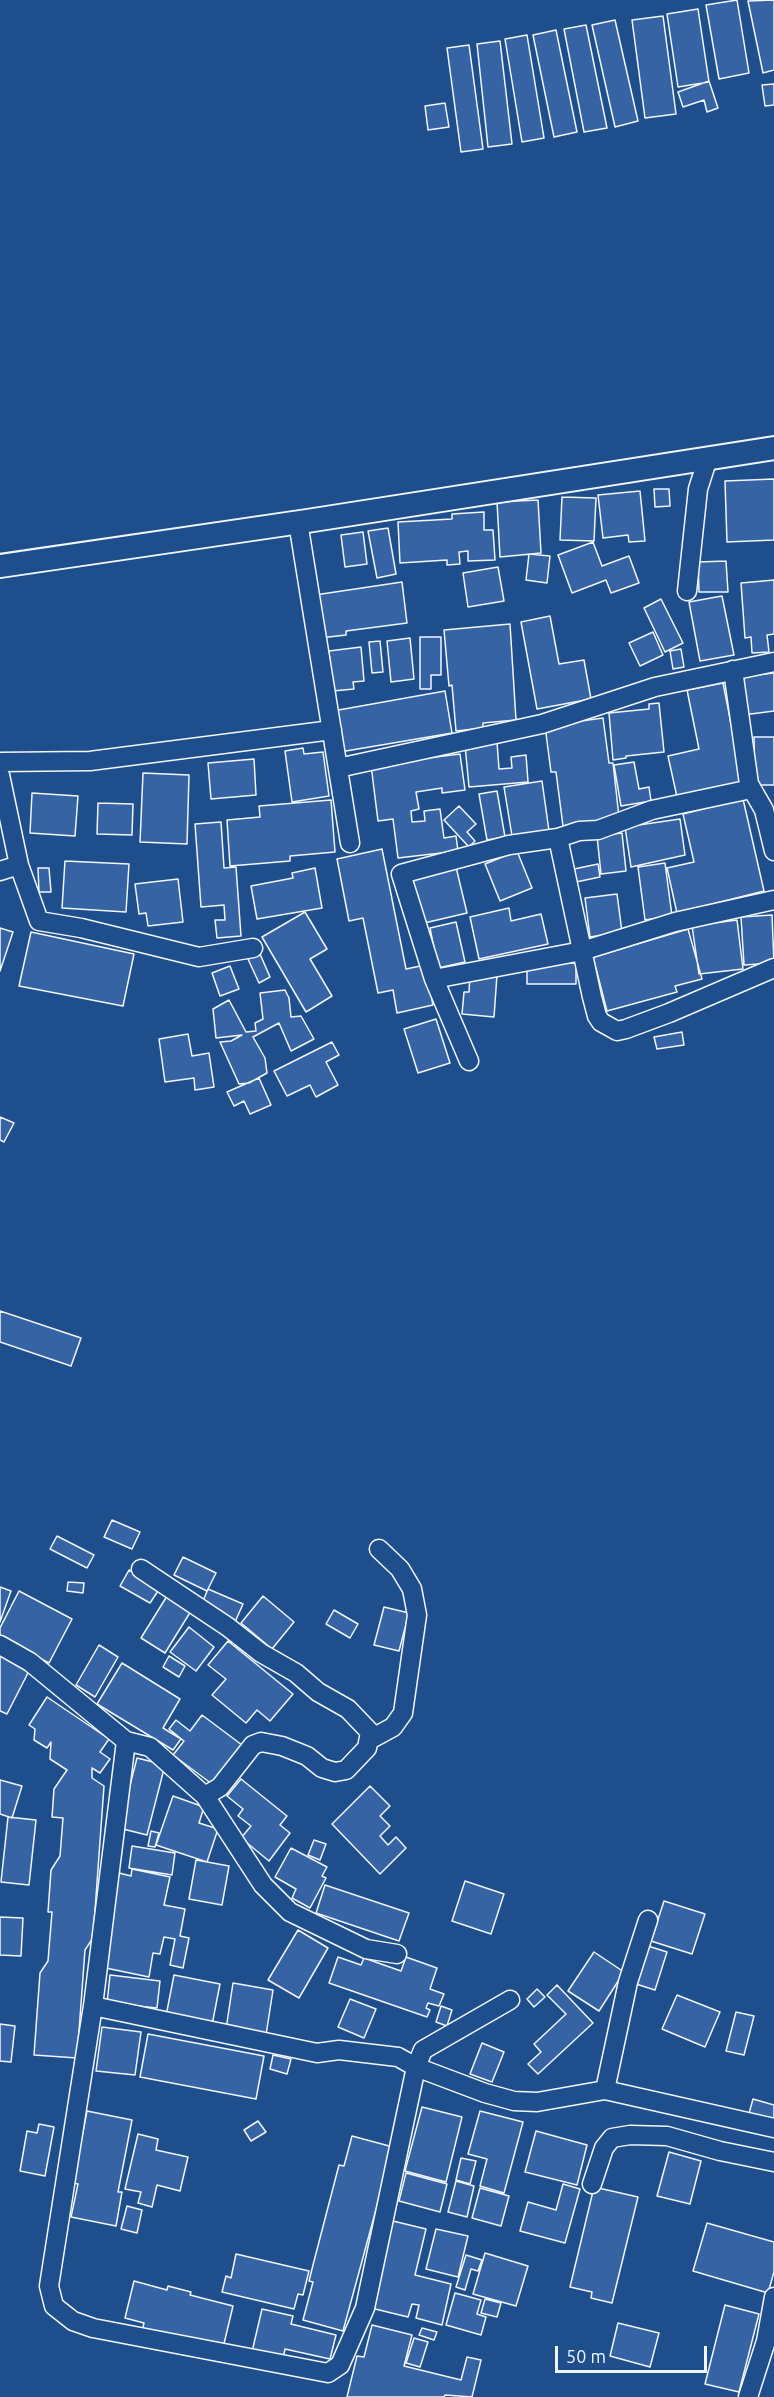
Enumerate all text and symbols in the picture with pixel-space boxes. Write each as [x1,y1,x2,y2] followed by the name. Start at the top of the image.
[558,2334,710,2372] scale bar
[566,2346,606,2366] text: 50 m

